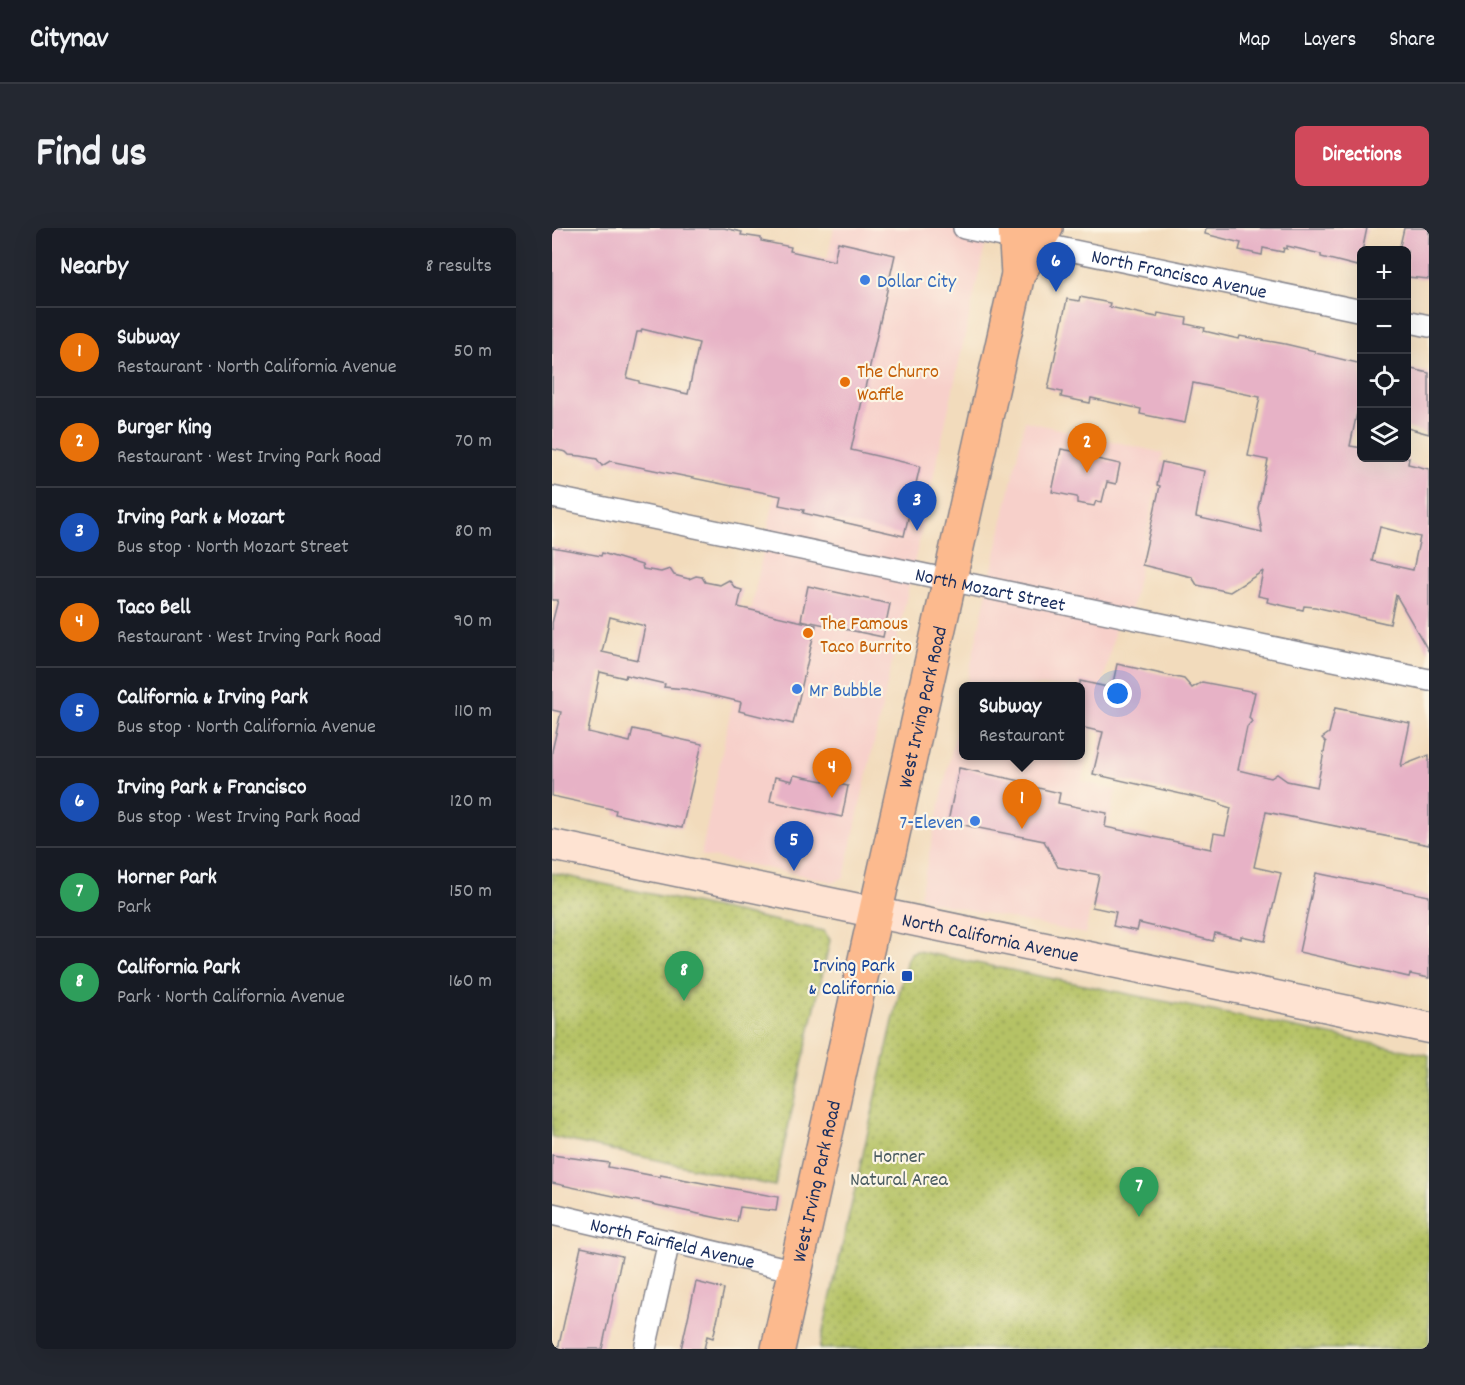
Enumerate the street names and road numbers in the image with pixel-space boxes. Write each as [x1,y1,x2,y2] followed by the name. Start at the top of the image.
[1088,244,1269,308] street label: North Francisco Avenue
[912,562,1068,621] street label: North Mozart Street
[893,624,956,791] street label: West Irving Park Road
[899,907,1081,972] street label: North California Avenue
[787,1098,850,1265] street label: West Irving Park Road
[587,1212,757,1278] street label: North Fairfield Avenue

